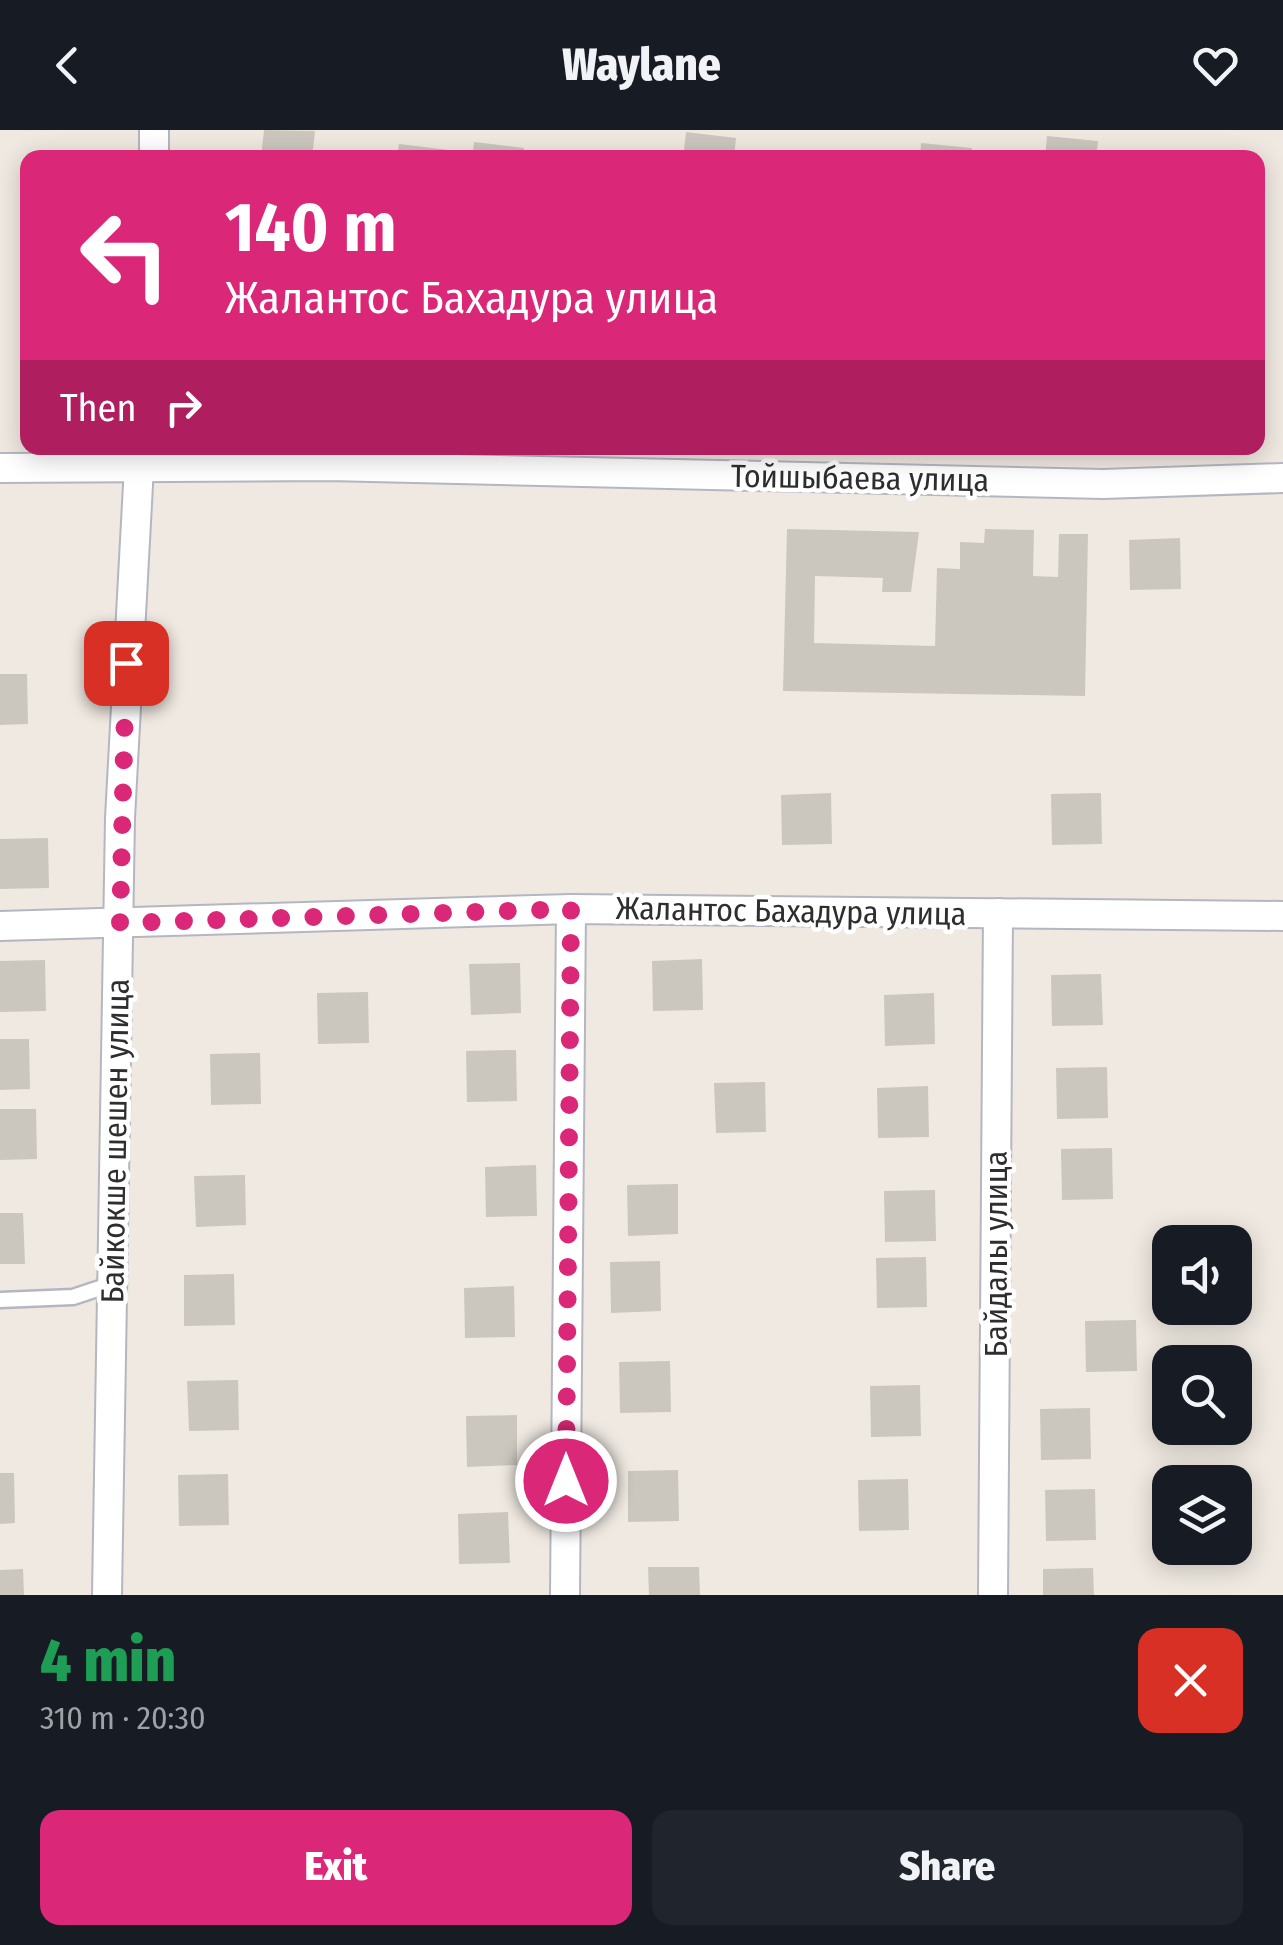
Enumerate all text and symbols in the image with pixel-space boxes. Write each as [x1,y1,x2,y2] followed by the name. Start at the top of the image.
[40,38,95,93] icon: back
[562,38,721,92] text: Waylane
[1188,38,1243,93] icon: heart
[225,186,397,270] text: 140 m
[60,190,190,320] icon: left
[225,271,718,325] text: Жалантос Бахадура улица
[156,380,211,435] icon: right
[60,385,136,431] text: Then
[731,457,989,499] street label: Тойшыбаева улица
[84,621,169,706] pin
[99,636,154,691] icon: arrive
[615,889,967,933] street label: Жалантос Бахадура улица
[93,978,137,1304] street label: Байкокше шешен улица
[977,1151,1015,1357] street label: Байдалы улица
[1152,1225,1252,1565] map controls
[1152,1225,1252,1325] button: sound
[1152,1345,1252,1445] button: search
[514,1429,618,1533] position arrow
[1152,1465,1252,1565] button: layers
[40,1625,176,1697] text: 4 min
[1138,1628,1243,1733] button: close
[40,1699,206,1737] text: 310 m · 20:30
[40,1810,632,1925] button: Exit
[652,1810,1243,1925] button: Share

